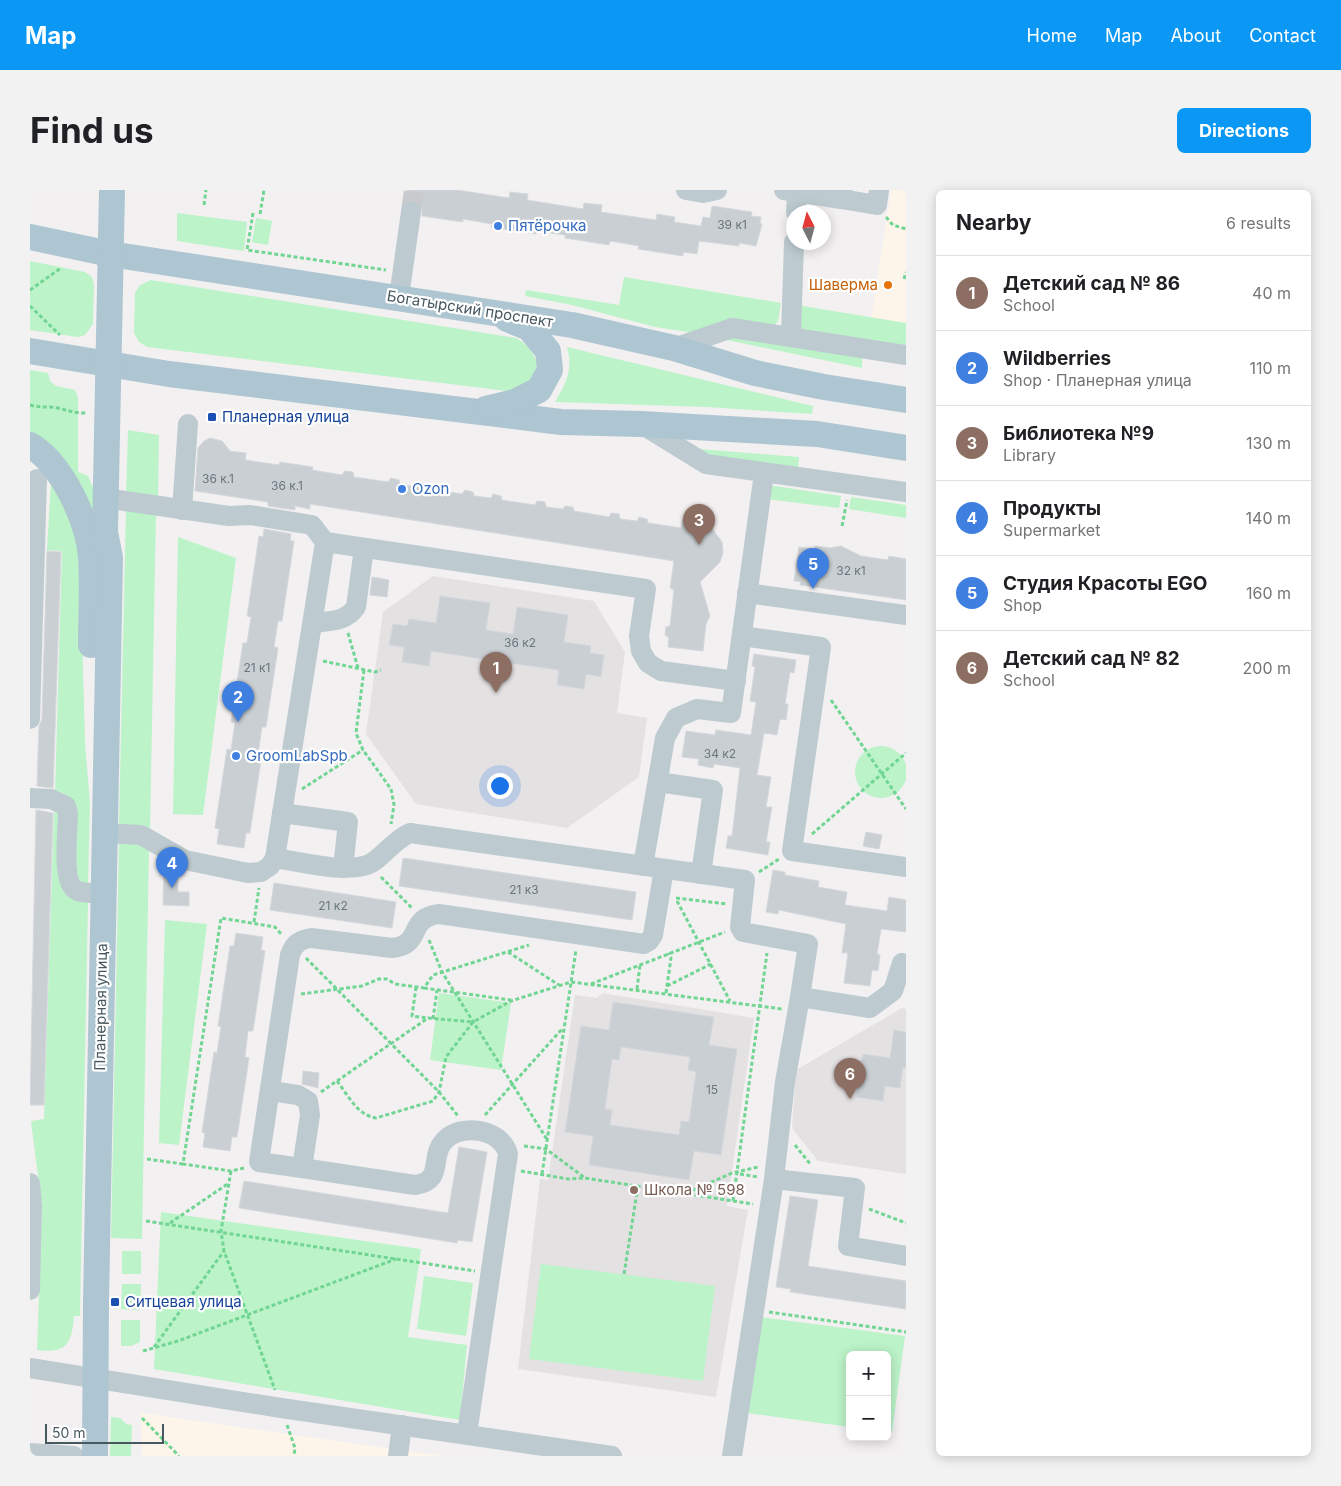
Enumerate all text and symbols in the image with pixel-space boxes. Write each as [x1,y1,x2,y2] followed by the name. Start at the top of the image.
[25,21,76,50] text: Map
[1027,25,1077,46] text: Home
[1105,25,1142,46] text: Map
[1170,25,1221,46] text: About
[1249,25,1316,46] text: Contact
[1177,108,1311,153] button: Directions
[30,109,154,151] text: Find us
[786,205,831,250] north arrow
[956,210,1031,235] text: Nearby
[1226,213,1291,233] text: 6 results
[508,216,587,235] place label: Пятёрочка
[717,217,747,232] house number: 39 к1
[492,220,504,232] marker: Пятёрочка
[1003,272,1180,295] text: Детский сад № 86
[809,275,878,294] place label: Шаверма
[882,279,894,291] marker: Шаверма
[969,283,975,303] text: 1
[1252,283,1291,303] text: 40 m
[386,286,555,331] street label: Богатырский проспект
[1003,295,1055,315] text: School
[1003,347,1111,370] text: Wildberries
[967,358,977,378] text: 2
[1249,358,1291,378] text: 110 m
[1003,370,1192,390] text: Shop · Планерная улица
[222,407,349,426] place label: Планерная улица
[206,411,218,423] marker: Планерная улица
[1003,422,1154,445] text: Библиотека №9
[967,433,977,453] text: 3
[1246,433,1291,453] text: 130 m
[1003,445,1056,465] text: Library
[202,471,234,486] house number: 36 к.1
[271,478,303,493] house number: 36 к.1
[412,479,449,498] place label: Ozon
[396,483,408,495] marker: Ozon
[1003,497,1101,520] text: Продукты
[683,504,715,545] pin: 3
[967,508,977,528] text: 4
[1246,508,1291,528] text: 140 m
[1003,520,1100,540] text: Supermarket
[797,548,829,589] pin: 5
[836,563,866,578] house number: 32 к1
[1003,572,1207,595] text: Студия Красоты EGO
[967,583,977,603] text: 5
[1246,583,1291,603] text: 160 m
[1003,595,1042,615] text: Shop
[504,635,536,650] house number: 36 к2
[1003,647,1180,670] text: Детский сад № 82
[480,652,512,693] pin: 1
[967,658,977,678] text: 6
[1243,658,1291,678] text: 200 m
[244,660,270,675] house number: 21 к1
[1003,670,1055,690] text: School
[222,681,254,722] pin: 2
[246,746,348,765] place label: GroomLabSpb
[704,746,736,761] house number: 34 к2
[230,750,242,762] marker: GroomLabSpb
[487,773,513,799] your location
[156,847,188,888] pin: 4
[509,882,539,897] house number: 21 к3
[318,898,348,913] house number: 21 к2
[90,943,111,1071] street label: Планерная улица
[834,1058,866,1099] pin: 6
[706,1082,718,1097] house number: 15
[644,1180,745,1199] place label: Школа № 598
[628,1184,640,1196] marker: Школа № 598
[125,1292,242,1311] place label: Ситцевая улица
[109,1296,121,1308] marker: Ситцевая улица
[846,1351,891,1441] map controls
[846,1351,891,1396] button: +
[846,1396,891,1441] button: −
[45,1421,164,1444] scale bar
[52,1424,86,1441] text: 50 m

